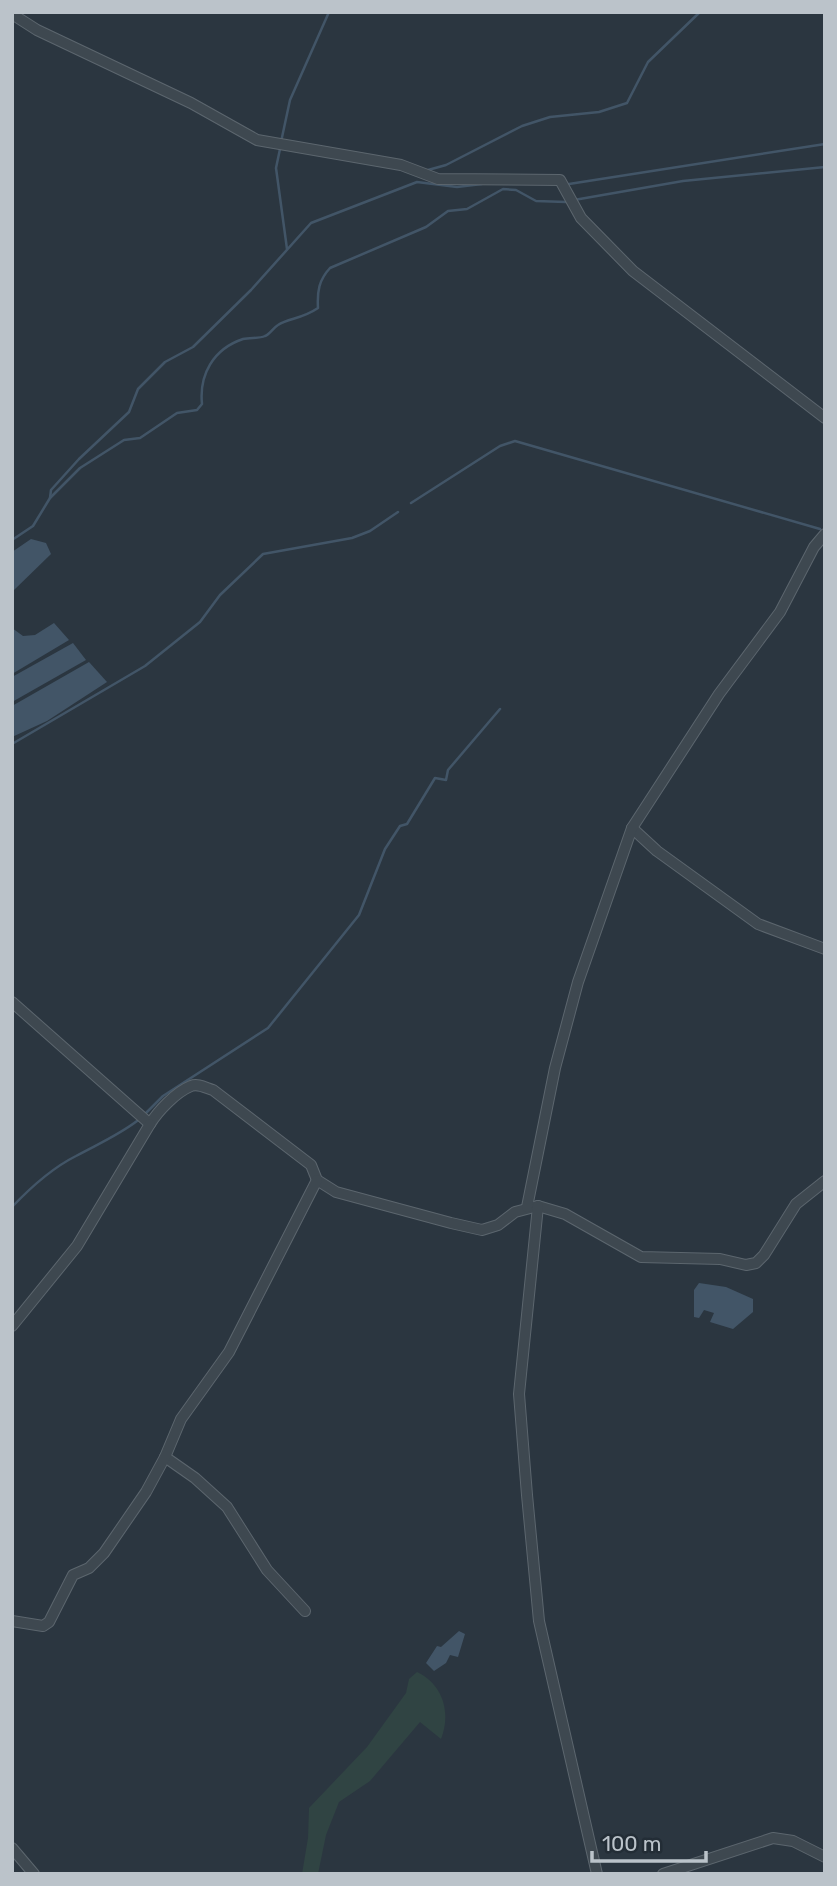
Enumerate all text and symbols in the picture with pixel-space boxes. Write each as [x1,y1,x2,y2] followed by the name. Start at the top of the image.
[592,1820,706,1864] scale bar
[602,1831,661,1856] text: 100 m

